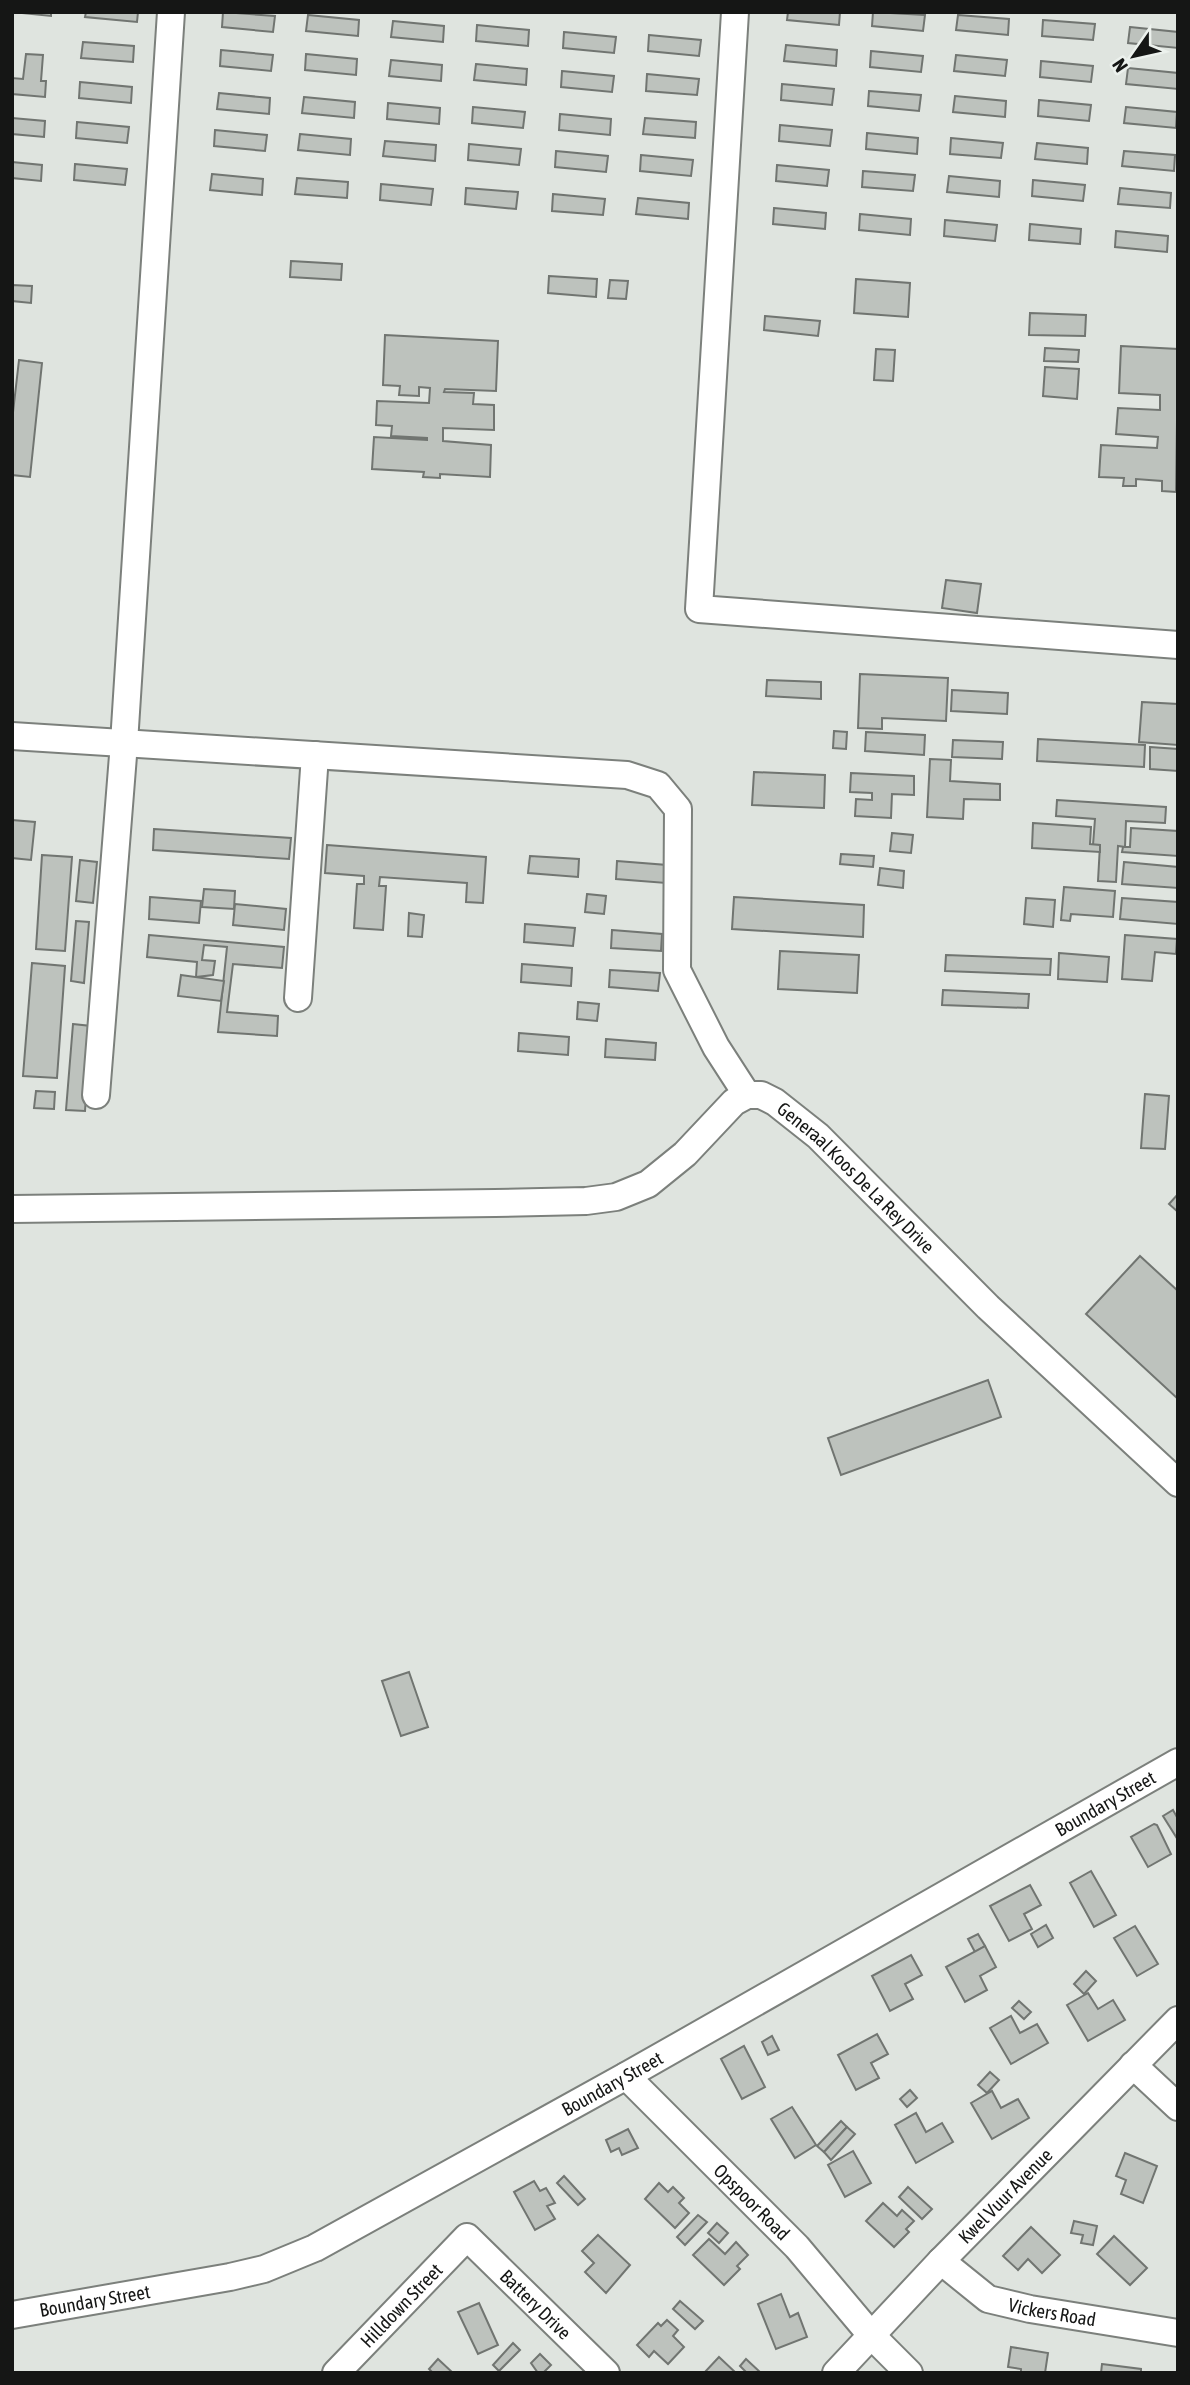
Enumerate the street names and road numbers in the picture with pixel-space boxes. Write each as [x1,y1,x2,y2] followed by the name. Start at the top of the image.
[773,1097,939,1258] street label: Generaal Koos De La Rey Drive
[1051,1766,1159,1841] street label: Boundary Street
[558,2047,666,2120] street label: Boundary Street
[954,2144,1057,2248] street label: Kwel Vuur Avenue
[709,2159,794,2244] street label: Opspoor Road
[356,2259,447,2352] street label: Hilldown Street
[496,2265,576,2344] street label: Battery Drive
[38,2280,152,2321] street label: Boundary Street
[1006,2293,1098,2331] street label: Vickers Road

